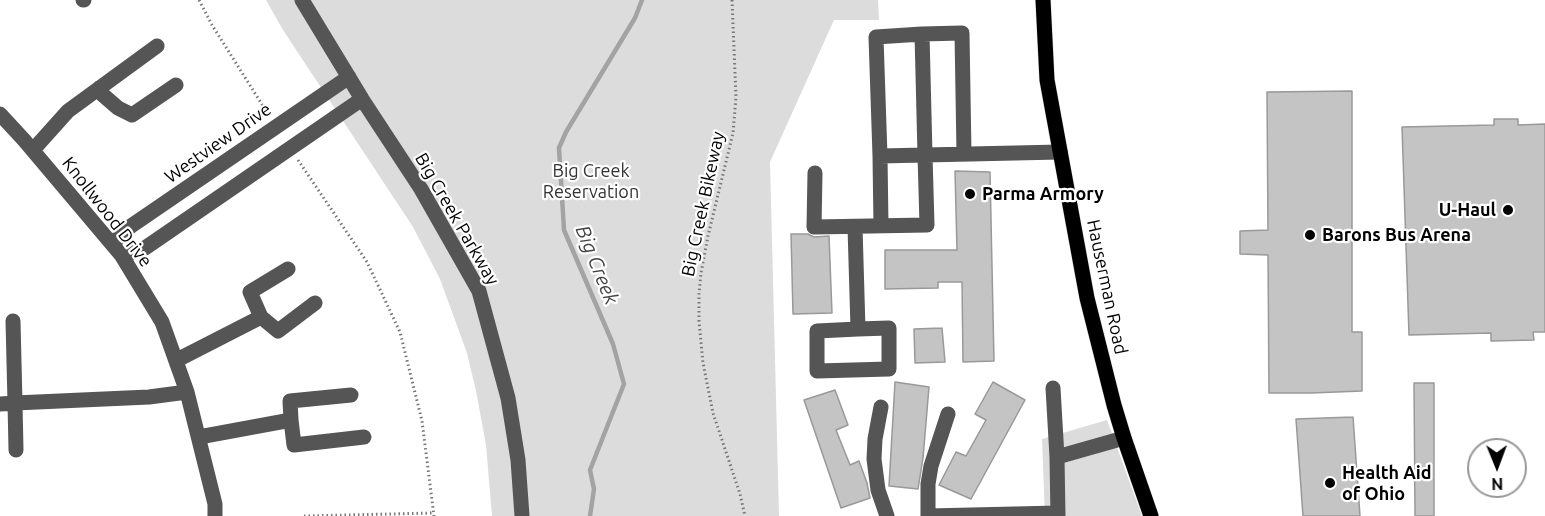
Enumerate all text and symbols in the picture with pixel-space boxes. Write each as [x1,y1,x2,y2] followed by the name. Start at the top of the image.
[161,98,275,188] street label: Westview Drive
[677,130,729,278] street label: Big Creek Bikeway
[410,149,504,289] street label: Big Creek Parkway
[57,153,157,271] street label: Knollwood Drive
[543,160,639,202] park label: Big Creek Reservation
[982,183,1104,205] place label: Parma Armory
[963,187,977,201] marker: Parma Armory
[1439,199,1496,221] place label: U-Haul
[1501,203,1515,217] marker: U-Haul
[1082,218,1132,356] street label: Hauserman Road
[570,222,624,308] water label: Big Creek
[1322,224,1471,246] place label: Barons Bus Arena
[1303,228,1317,242] marker: Barons Bus Arena
[1467,438,1527,498] north arrow
[1342,462,1432,504] place label: Health Aid of Ohio
[1491,475,1503,493] text: N
[1323,476,1337,490] marker: Health Aid of Ohio

